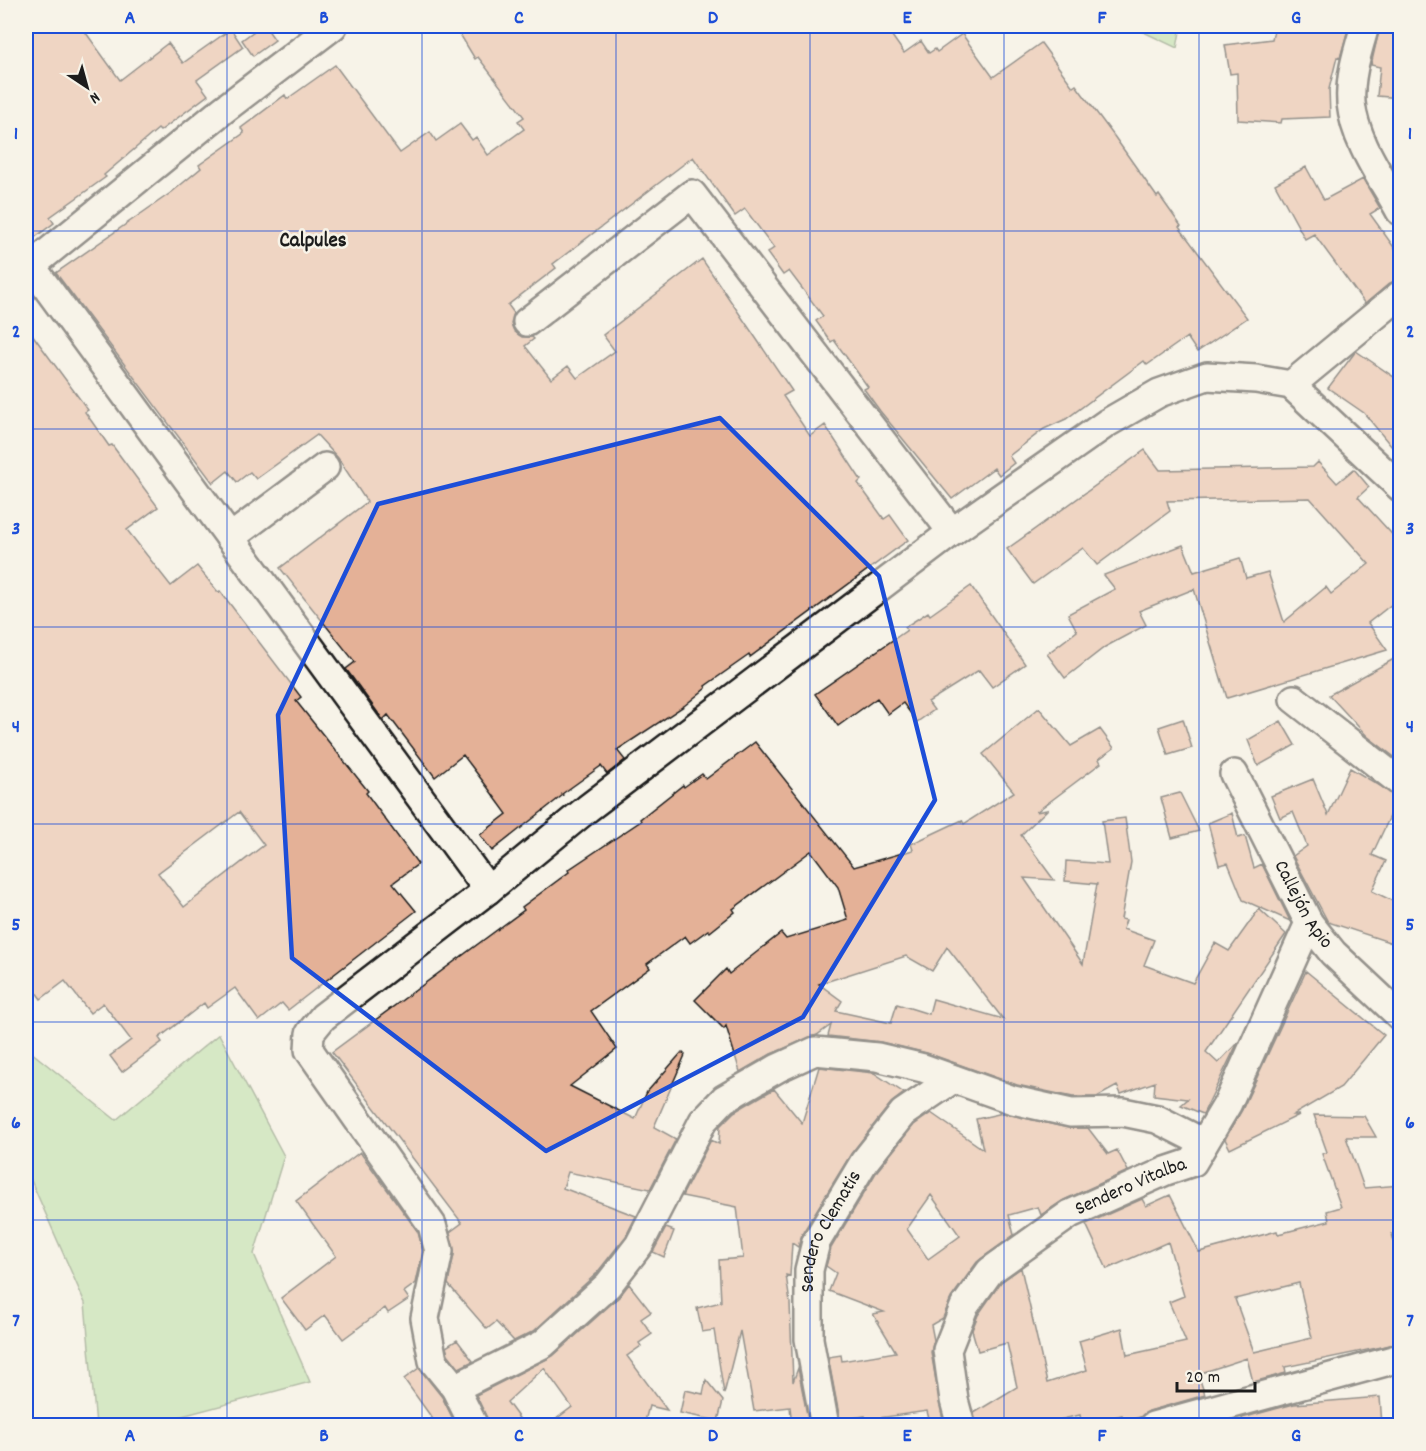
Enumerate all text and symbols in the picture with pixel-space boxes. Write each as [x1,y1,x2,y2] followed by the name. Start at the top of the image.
[125,5,136,33] text: A
[319,5,329,33] text: B
[514,5,524,33] text: C
[708,5,719,33] text: D
[902,5,912,33] text: E
[1098,5,1108,33] text: F
[1291,5,1301,33] text: G
[57,57,117,117] north arrow
[84,85,104,109] text: N
[14,121,18,149] text: 1
[1408,121,1412,149] text: 1
[279,227,347,257] district label: Calpules
[12,319,20,347] text: 2
[1406,319,1414,347] text: 2
[12,516,20,544] text: 3
[1406,516,1414,544] text: 3
[12,714,20,742] text: 4
[1406,714,1414,742] text: 4
[1266,856,1339,956] street label: Callejón Apio
[11,912,21,940] text: 5
[1405,912,1415,940] text: 5
[11,1110,21,1138] text: 6
[1405,1110,1415,1138] text: 6
[1071,1151,1191,1224] street label: Sendero Vitalba
[795,1166,870,1293] street label: Sendero Clematis
[12,1308,20,1336] text: 7
[1406,1308,1414,1336] text: 7
[1177,1355,1255,1393] scale bar
[1186,1366,1220,1391] text: 20 m
[125,1423,136,1451] text: A
[319,1423,329,1451] text: B
[514,1423,524,1451] text: C
[708,1423,719,1451] text: D
[902,1423,912,1451] text: E
[1098,1423,1108,1451] text: F
[1291,1423,1301,1451] text: G

